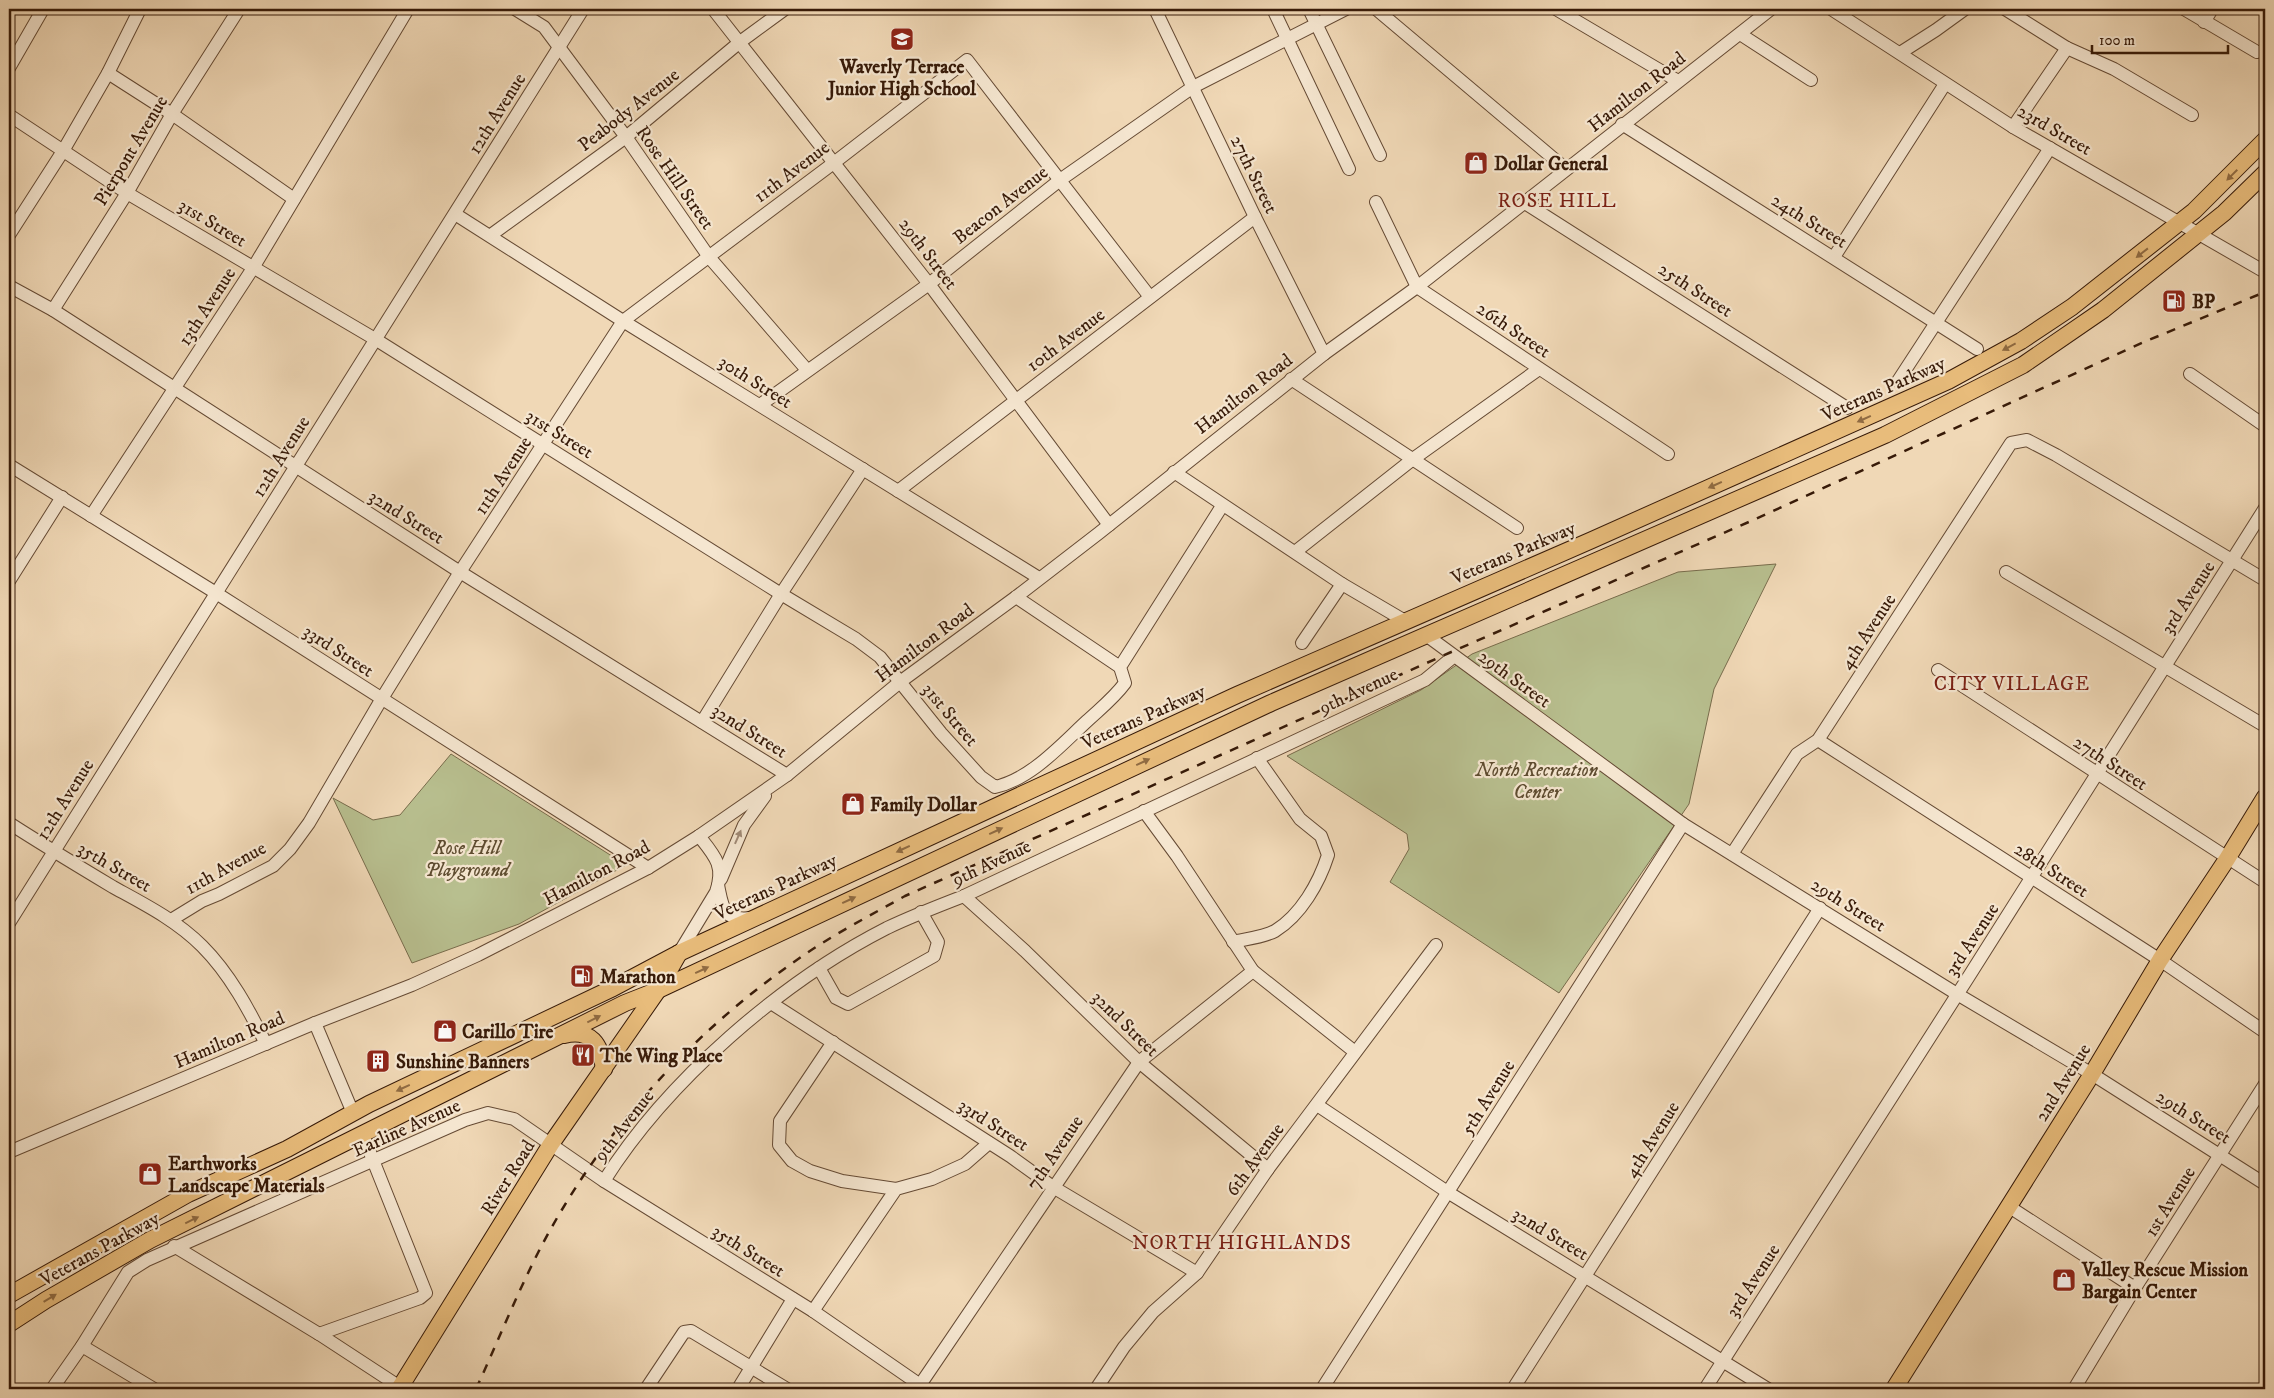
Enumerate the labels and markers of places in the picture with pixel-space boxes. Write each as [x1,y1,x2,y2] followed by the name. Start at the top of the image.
[889,26,915,52] school or university icon: Waverly Terrace Junior High School
[826,56,976,101] place label: Waverly Terrace Junior High School
[1463,150,1489,176] shop icon: Dollar General
[1494,153,1608,176] place label: Dollar General
[2161,288,2187,314] fuel station icon: BP
[2192,291,2215,314] place label: BP
[840,791,866,817] shop icon: Family Dollar
[870,794,978,817] place label: Family Dollar
[569,963,595,989] fuel station icon: Marathon
[600,966,677,989] place label: Marathon
[432,1018,458,1044] shop icon: Carillo Tire
[462,1021,554,1044] place label: Carillo Tire
[570,1042,596,1068] restaurant icon: The Wing Place
[599,1045,723,1068] place label: The Wing Place
[365,1048,391,1074] building icon: Sunshine Banners
[396,1051,530,1074] place label: Sunshine Banners
[168,1153,325,1198] place label: Earthworks Landscape Materials
[137,1161,163,1187] shop icon: Earthworks Landscape Materials
[2081,1259,2249,1304] place label: Valley Rescue Mission Bargain Center
[2051,1267,2077,1293] shop icon: Valley Rescue Mission Bargain Center

